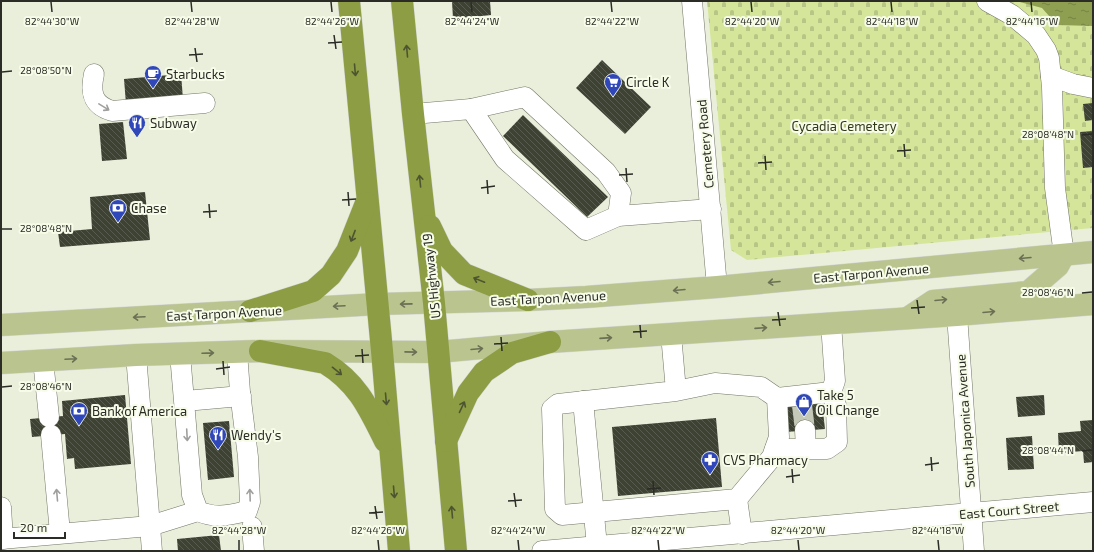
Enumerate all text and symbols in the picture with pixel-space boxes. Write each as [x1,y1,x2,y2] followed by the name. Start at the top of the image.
[25,15,80,27] text: 82°44'30"W
[165,15,220,27] text: 82°44'28"W
[305,15,360,27] text: 82°44'26"W
[445,15,500,27] text: 82°44'24"W
[585,15,639,27] text: 82°44'22"W
[725,15,780,27] text: 82°44'20"W
[866,15,919,27] text: 82°44'18"W
[1006,15,1059,27] text: 82°44'16"W
[403,45,411,58] one-way arrow
[351,63,359,76] one-way arrow
[20,64,72,76] text: 28°08'50"N
[143,64,163,89] cafe icon: Starbucks
[166,66,225,82] place label: Starbucks
[603,72,623,97] supermarket icon: Circle K
[626,74,670,90] place label: Circle K
[693,99,717,189] street label: Cemetery Road
[98,103,109,111] one-way arrow
[127,113,147,138] restaurant icon: Subway
[150,115,197,131] place label: Subway
[791,118,897,134] park label: Cycadia Cemetery
[1022,128,1074,140] text: 28°08'48"N
[417,175,424,188] one-way arrow
[108,198,128,223] bank icon: Chase
[131,200,167,216] place label: Chase
[20,222,72,234] text: 28°08'48"N
[348,230,356,242] one-way arrow
[419,233,443,319] street label: US Highway 19
[1019,255,1032,262] one-way arrow
[813,260,929,286] street label: East Tarpon Avenue
[474,276,486,284] one-way arrow
[768,278,781,285] one-way arrow
[673,286,686,293] one-way arrow
[1022,286,1074,298] text: 28°08'46"N
[490,287,606,309] street label: East Tarpon Avenue
[934,297,947,304] one-way arrow
[400,300,413,307] one-way arrow
[166,302,282,324] street label: East Tarpon Avenue
[333,303,346,310] one-way arrow
[982,309,995,316] one-way arrow
[133,314,146,321] one-way arrow
[755,325,768,332] one-way arrow
[599,335,612,342] one-way arrow
[470,345,483,352] one-way arrow
[404,348,417,355] one-way arrow
[201,349,214,357] one-way arrow
[952,354,978,488] street label: South Japonica Avenue
[64,355,77,362] one-way arrow
[331,367,342,376] one-way arrow
[20,380,72,392] text: 28°08'46"N
[817,387,879,418] place label: Take 5 Oil Change
[382,392,390,405] one-way arrow
[794,392,814,417] shop icon: Take 5 Oil Change
[69,401,89,426] bank icon: Bank of America
[459,401,466,413] one-way arrow
[92,403,187,419] place label: Bank of America
[208,425,228,450] restaurant icon: Wendy's
[231,427,281,443] place label: Wendy's
[183,428,190,441] one-way arrow
[1022,444,1074,456] text: 28°08'44"N
[700,450,720,475] pharmacy icon: CVS Pharmacy
[723,452,808,468] place label: CVS Pharmacy
[390,485,398,498] one-way arrow
[53,489,60,502] one-way arrow
[246,489,254,502] one-way arrow
[958,498,1060,522] street label: East Court Street
[449,506,456,519] one-way arrow
[14,514,65,540] scale bar
[20,520,47,534] text: 20 m
[212,524,267,536] text: 82°44'28"W
[351,524,406,536] text: 82°44'26"W
[491,524,546,536] text: 82°44'24"W
[631,524,685,536] text: 82°44'22"W
[771,524,826,536] text: 82°44'20"W
[912,524,965,536] text: 82°44'18"W

